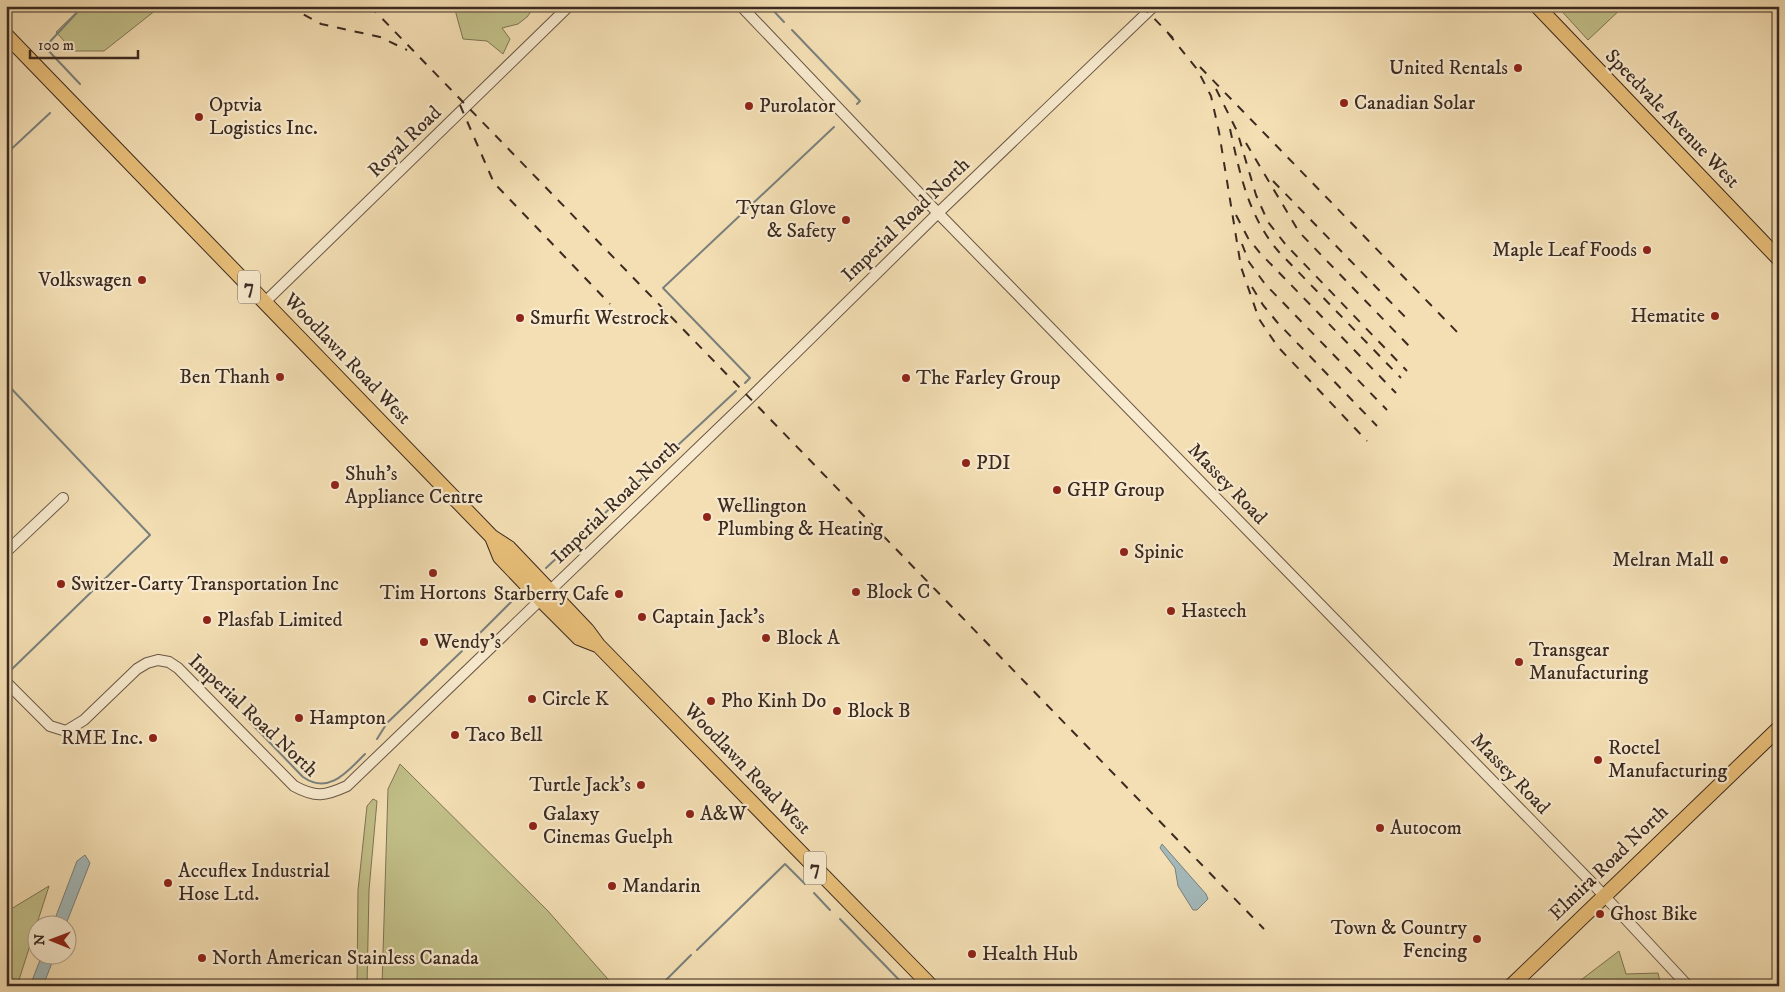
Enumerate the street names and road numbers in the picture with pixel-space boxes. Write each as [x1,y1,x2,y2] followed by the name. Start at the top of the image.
[1599,44,1745,194] street label: Speedvale Avenue West
[363,101,447,183] street label: Royal Road
[837,152,976,288] street label: Imperial Road North
[238,270,260,304] road number: 7
[277,287,416,430] street label: Woodlawn Road West
[547,434,686,570] street label: Imperial Road North
[1182,438,1272,530] street label: Massey Road
[183,649,324,783] street label: Imperial Road North
[677,697,816,840] street label: Woodlawn Road West
[1465,728,1555,820] street label: Massey Road
[1544,799,1674,926] street label: Elmira Road North
[804,851,826,884] road number: 7

